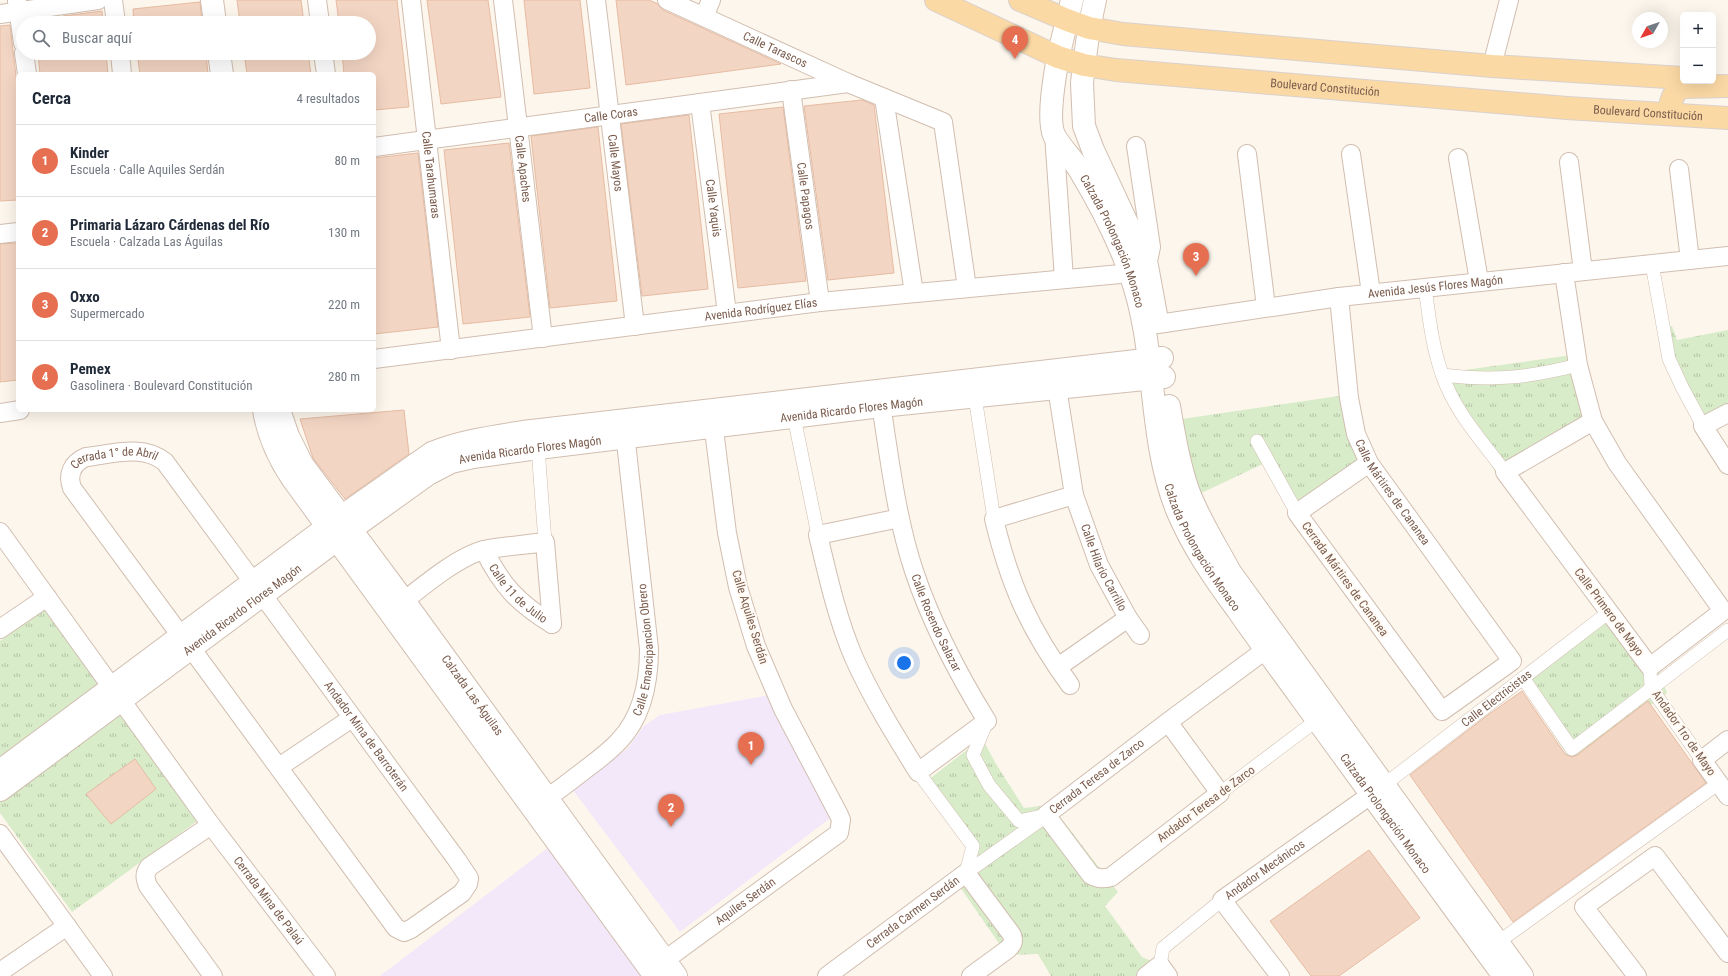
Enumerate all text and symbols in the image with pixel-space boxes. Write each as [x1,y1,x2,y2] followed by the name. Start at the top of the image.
[1632,12,1668,48] north arrow
[1680,12,1716,84] map controls
[1680,12,1716,48] button: +
[16,16,376,60] search box
[1002,26,1028,59] pin: 4
[30,27,52,49] icon: search
[62,29,132,47] text: Buscar aquí
[741,29,810,70] street label: Calle Tarascos
[1680,48,1716,84] button: −
[1270,76,1380,99] street label: Boulevard Constitución
[32,88,71,108] text: Cerca
[296,91,360,106] text: 4 resultados
[1593,103,1703,123] street label: Boulevard Constitución
[583,104,639,126] street label: Calle Coras
[419,130,443,219] street label: Calle Tarahumaras
[605,133,626,192] street label: Calle Mayos
[512,134,534,203] street label: Calle Apaches
[70,144,109,162] text: Kinder
[42,153,48,168] text: 1
[334,153,360,168] text: 80 m
[794,161,817,231] street label: Calle Papagos
[70,162,225,177] text: Escuela · Calle Aquiles Serdán
[1077,172,1147,309] street label: Calzada Prolongación Monaco
[703,178,724,238] street label: Calle Yaquis
[70,216,270,234] text: Primaria Lázaro Cárdenas del Río
[42,225,48,240] text: 2
[328,225,360,240] text: 130 m
[70,234,223,249] text: Escuela · Calzada Las Águilas
[1183,243,1209,276] pin: 3
[1367,273,1504,301] street label: Avenida Jesús Flores Magón
[70,288,100,306] text: Oxxo
[704,295,818,324] street label: Avenida Rodríguez Elías
[42,297,48,312] text: 3
[328,297,360,312] text: 220 m
[70,306,144,321] text: Supermercado
[70,360,111,378] text: Pemex
[42,369,48,384] text: 4
[328,369,360,384] text: 280 m
[70,378,253,393] text: Gasolinera · Boulevard Constitución
[779,395,924,425] street label: Avenida Ricardo Flores Magón
[457,433,602,467] street label: Avenida Ricardo Flores Magón
[1352,437,1433,548] street label: Calle Mártires de Cananea
[68,444,160,472] street label: Cerrada 1° de Abril
[1161,482,1243,614] street label: Calzada Prolongación Monaco
[1299,519,1391,639] street label: Cerrada Mártires de Cananea
[1078,522,1130,614] street label: Calle Hilario Carrillo
[181,561,304,658] street label: Avenida Ricardo Flores Magón
[486,561,550,626] street label: Calle 11 de Julio
[1571,565,1647,659] street label: Calle Primero de Mayo
[729,568,771,666] street label: Calle Aquiles Serdán
[909,572,964,675] street label: Calle Rosendo Salazar
[630,583,656,718] street label: Calle Emancipancion Obrero
[438,652,506,738] street label: Calzada Las Águilas
[894,653,914,673] your location
[1459,667,1535,730] street label: Calle Electricistas
[321,679,411,794] street label: Andador Mina de Barroterán
[1649,688,1719,778] street label: Andador 1ro de Mayo
[738,732,764,765] pin: 1
[1047,736,1147,817] street label: Cerrada Teresa de Zarco
[1337,751,1433,876] street label: Calzada Prolongación Monaco
[1154,763,1258,845] street label: Andador Teresa de Zarco
[658,794,684,827] pin: 2
[1222,837,1307,903] street label: Andador Mecánicos
[231,854,307,947] street label: Cerrada Mina de Palaú
[864,873,962,951] street label: Cerrada Carmen Serdán
[712,875,778,928] street label: Aquiles Serdán

